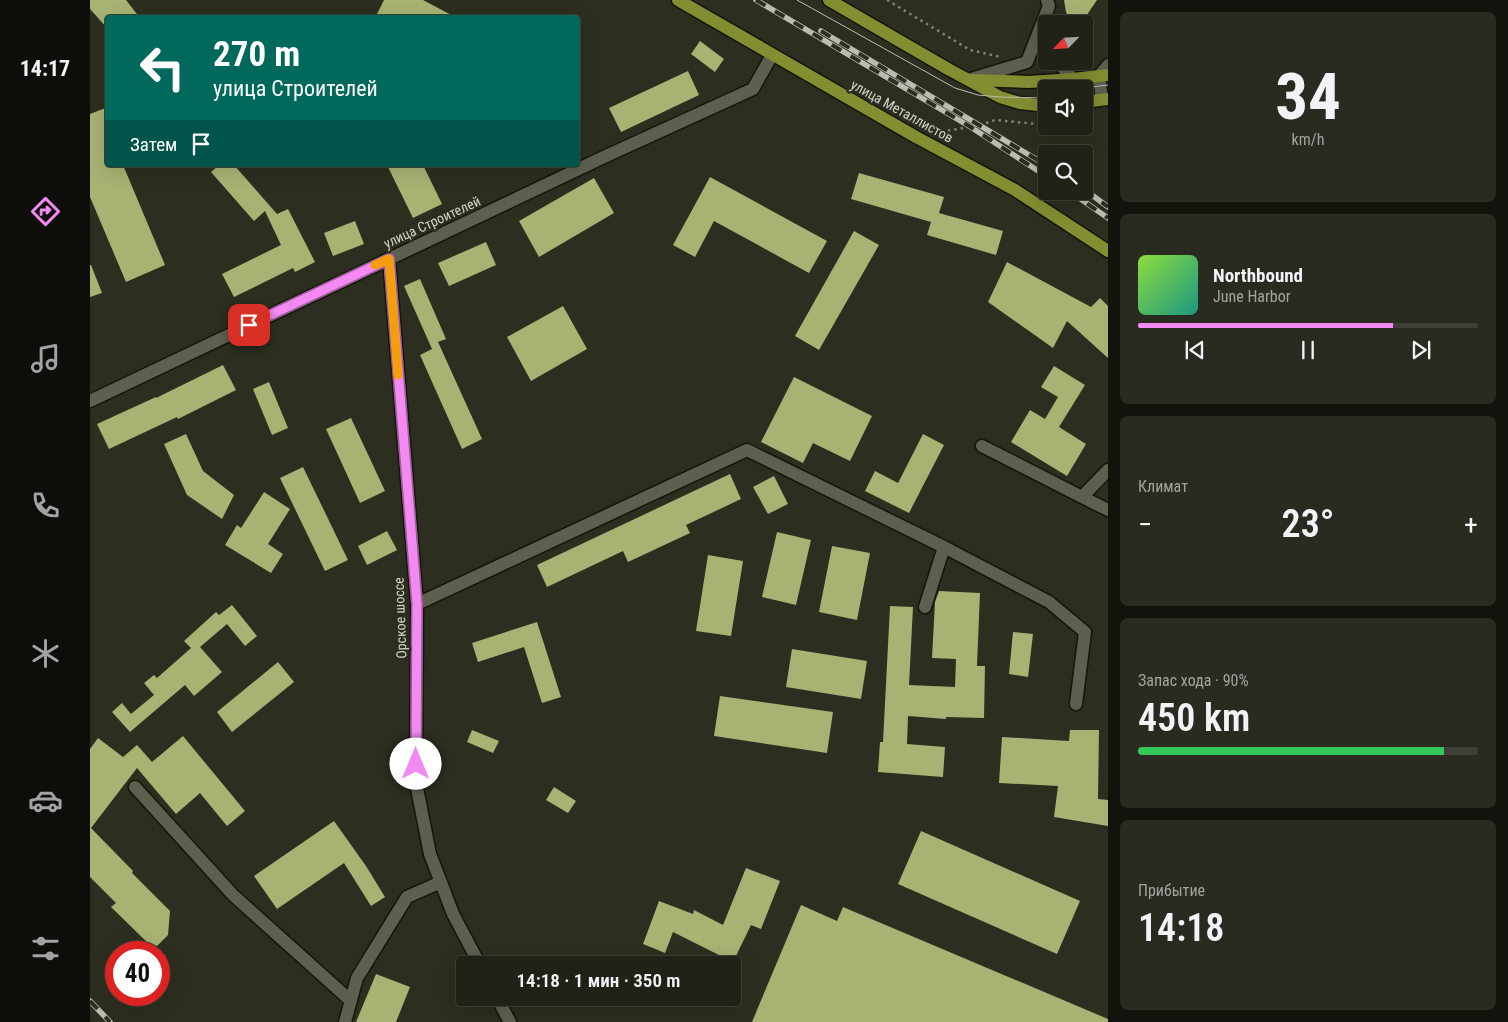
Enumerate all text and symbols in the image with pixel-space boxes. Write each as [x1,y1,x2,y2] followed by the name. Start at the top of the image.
[1038,15,1092,70] north arrow
[1038,15,1093,200] map controls
[213,34,300,75] text: 270 m
[130,35,195,100] icon: left
[20,56,70,81] text: 14:17
[1275,59,1341,135] text: 34
[213,76,378,101] text: улица Строителей
[848,76,956,146] street label: улица Металлистов
[1038,80,1093,135] button: sound
[187,130,215,158] icon: arrive
[1292,130,1324,149] text: km/h
[130,133,177,156] text: Затем
[1038,145,1093,200] button: search
[381,193,483,251] street label: улица Строителей
[28,194,63,229] icon: directions
[1213,264,1303,287] text: Northbound
[1213,287,1291,306] text: June Harbor
[228,304,270,346] pin
[235,311,263,339] icon: arrive
[1181,336,1209,364] icon: previous
[1294,336,1322,364] icon: pause
[1407,336,1435,364] icon: next
[28,341,63,376] icon: music
[1138,477,1188,496] text: Климат
[28,488,63,523] icon: phone
[1282,502,1334,546] text: 23°
[1138,508,1152,541] text: −
[1464,508,1478,541] text: +
[391,577,409,659] street label: Орское шоссе
[28,636,63,671] icon: climate
[1138,671,1249,690] text: Запас хода · 90%
[1138,696,1250,740] text: 450 km
[389,737,441,789] position arrow
[28,783,63,818] icon: car
[1138,881,1205,900] text: Прибытие
[1138,906,1224,950] text: 14:18
[28,931,63,966] icon: filters
[105,941,170,1006] speed limit sign: 40
[517,969,680,992] text: 14:18 · 1 мин · 350 m

